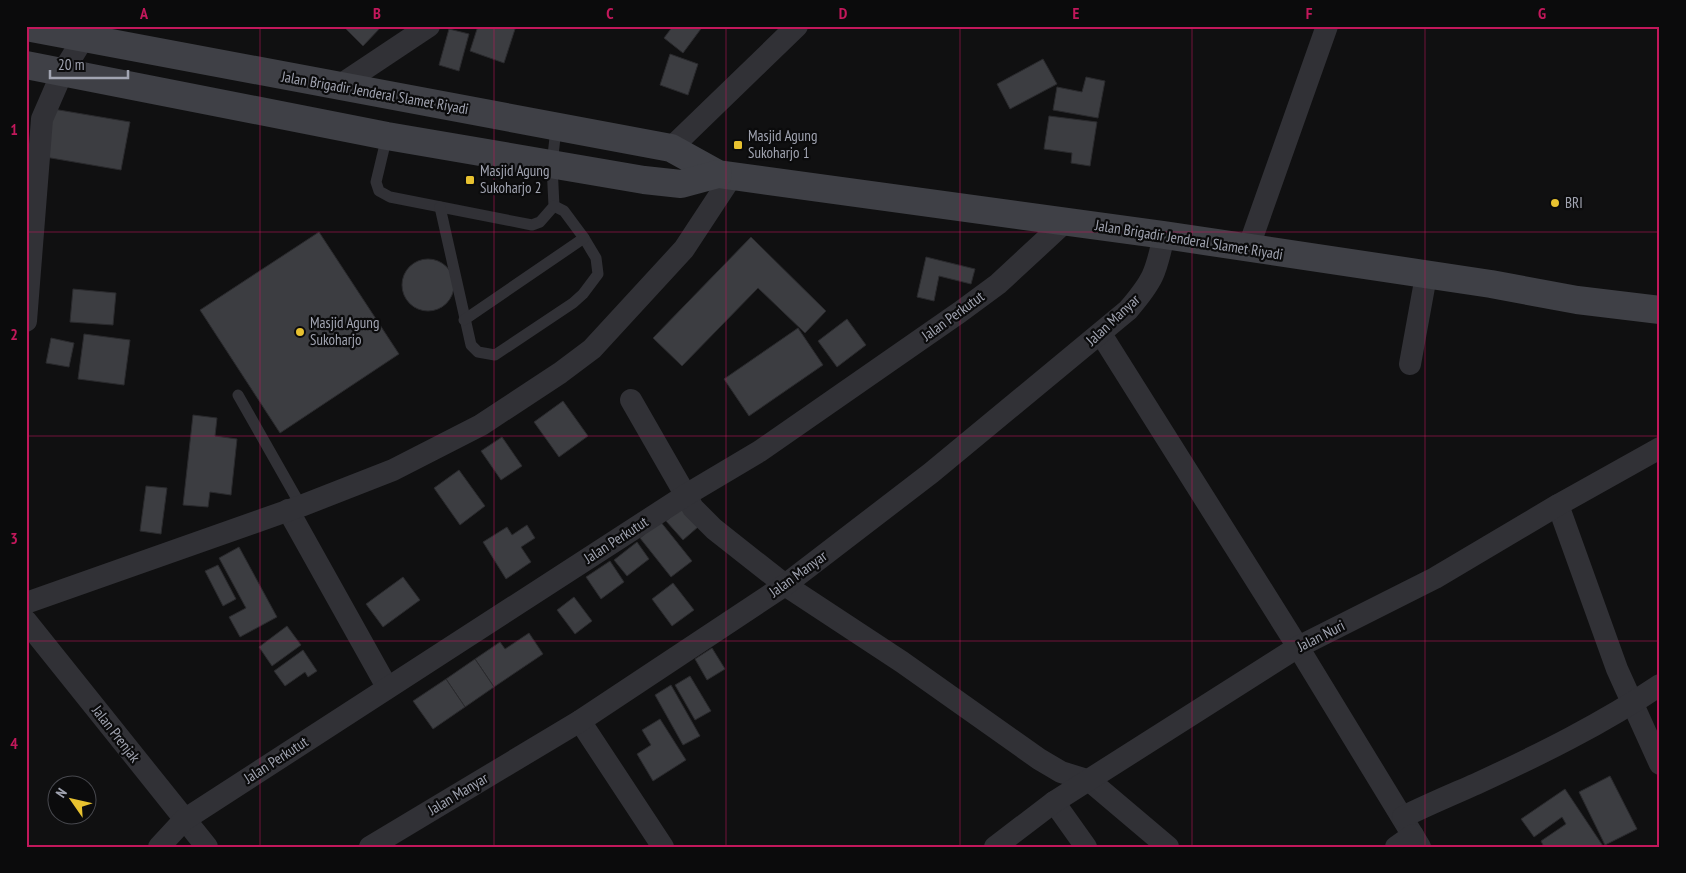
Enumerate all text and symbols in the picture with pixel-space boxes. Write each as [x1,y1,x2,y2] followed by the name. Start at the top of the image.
[139,3,149,23] text: A
[373,3,381,23] text: B
[606,3,614,23] text: C
[839,3,848,23] text: D
[1073,3,1080,23] text: E
[1306,3,1313,23] text: F
[1538,3,1546,23] text: G
[50,48,128,80] scale bar
[58,55,84,74] text: 20 m
[279,67,470,118] street label: Jalan Brigadir Jenderal Slamet Riyadi
[10,119,18,139] text: 1
[748,126,817,162] place label: Masjid Agung Sukoharjo 1
[732,139,744,151] marker: Masjid Agung Sukoharjo 1
[480,161,549,197] place label: Masjid Agung Sukoharjo 2
[464,174,476,186] marker: Masjid Agung Sukoharjo 2
[1565,193,1583,212] place label: BRI
[1549,197,1561,209] marker: BRI
[1093,215,1284,264] street label: Jalan Brigadir Jenderal Slamet Riyadi
[917,287,988,345] street label: Jalan Perkutut
[1081,289,1144,350] street label: Jalan Manyar
[310,313,379,349] place label: Masjid Agung Sukoharjo
[10,324,18,344] text: 2
[294,326,306,338] marker: Masjid Agung Sukoharjo
[579,512,651,568] street label: Jalan Perkutut
[10,528,18,548] text: 3
[764,546,831,601] street label: Jalan Manyar
[1293,616,1348,656] street label: Jalan Nuri
[88,701,145,766] street label: Jalan Prenjak
[239,732,311,788] street label: Jalan Perkutut
[10,733,18,753] text: 4
[423,768,492,819] street label: Jalan Manyar
[48,776,98,826] north arrow
[52,785,71,801] text: N

